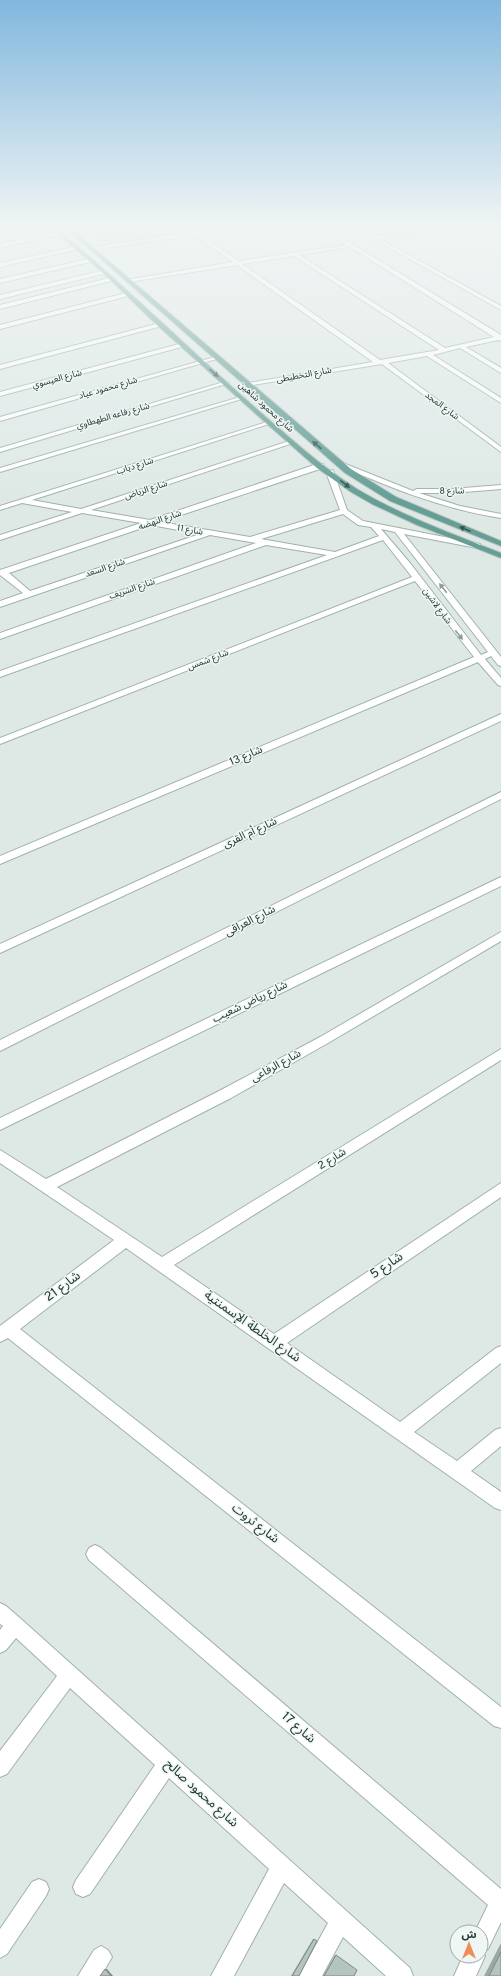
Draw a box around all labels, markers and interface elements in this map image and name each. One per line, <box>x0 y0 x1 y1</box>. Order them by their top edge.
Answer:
street label: شارع التخطيطى <box>275 365 333 386</box>
street label: شارع العيسوي <box>31 367 83 392</box>
one-way arrow <box>209 368 220 377</box>
street label: شارع محمود عياد <box>77 374 139 403</box>
street label: شارع محمود شاهين <box>235 379 296 436</box>
street label: شارع المجد <box>422 390 461 423</box>
street label: شارع رفاعه الطهطاوي <box>75 400 151 433</box>
one-way arrow <box>311 440 322 449</box>
street label: شارع دياب <box>115 455 155 478</box>
street label: شارع الرياض <box>123 478 169 503</box>
one-way arrow <box>340 480 351 488</box>
street label: شارع 8 <box>439 485 465 498</box>
street label: شارع النهضه <box>137 508 183 533</box>
street label: شارع 11 <box>176 522 204 539</box>
one-way arrow <box>458 526 470 532</box>
street label: شارع السعد <box>84 556 127 581</box>
street label: شارع الشريف <box>108 576 157 603</box>
one-way arrow <box>438 583 447 594</box>
street label: شارع لاشين <box>419 586 454 627</box>
one-way arrow <box>455 630 463 641</box>
street label: شارع شمس <box>186 647 231 674</box>
street label: شارع 13 <box>227 743 265 769</box>
street label: شارع أم القرى <box>221 814 280 852</box>
street label: شارع العراقى <box>222 902 278 940</box>
street label: شارع رياض شعيب <box>210 978 290 1026</box>
street label: شارع الرفاعى <box>248 1046 304 1086</box>
street label: شارع 2 <box>315 1145 349 1173</box>
street label: شارع 5 <box>367 1249 407 1284</box>
street label: شارع 21 <box>42 1268 85 1307</box>
street label: شارع الخلطة الإسمنتية <box>200 1288 303 1367</box>
street label: شارع ثروت <box>227 1500 282 1548</box>
street label: شارع 17 <box>277 1709 318 1748</box>
street label: شارع محمود صالح <box>160 1757 241 1832</box>
north arrow <box>449 1924 489 1964</box>
text: ش <box>461 1928 477 1942</box>

